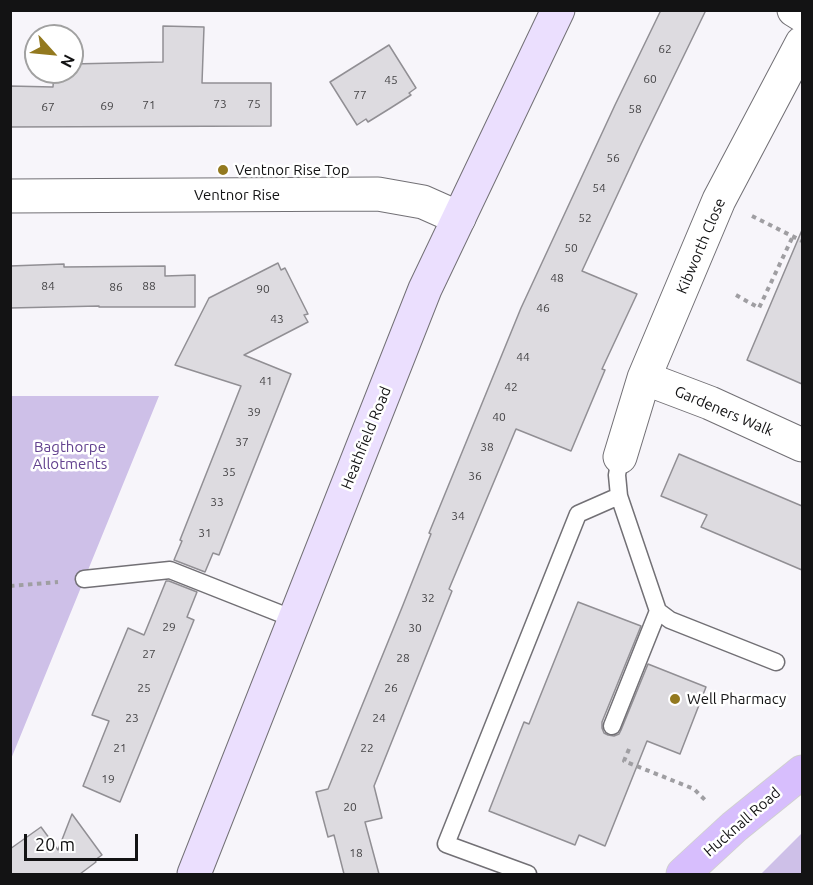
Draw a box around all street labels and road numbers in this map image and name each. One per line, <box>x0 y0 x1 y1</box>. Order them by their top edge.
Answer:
street label: Ventnor Rise <box>194 186 280 204</box>
street label: Kibworth Close <box>673 195 729 297</box>
street label: Gardeners Walk <box>672 382 776 440</box>
street label: Heathfield Road <box>337 384 395 492</box>
street label: Hucknall Road <box>700 784 784 860</box>

